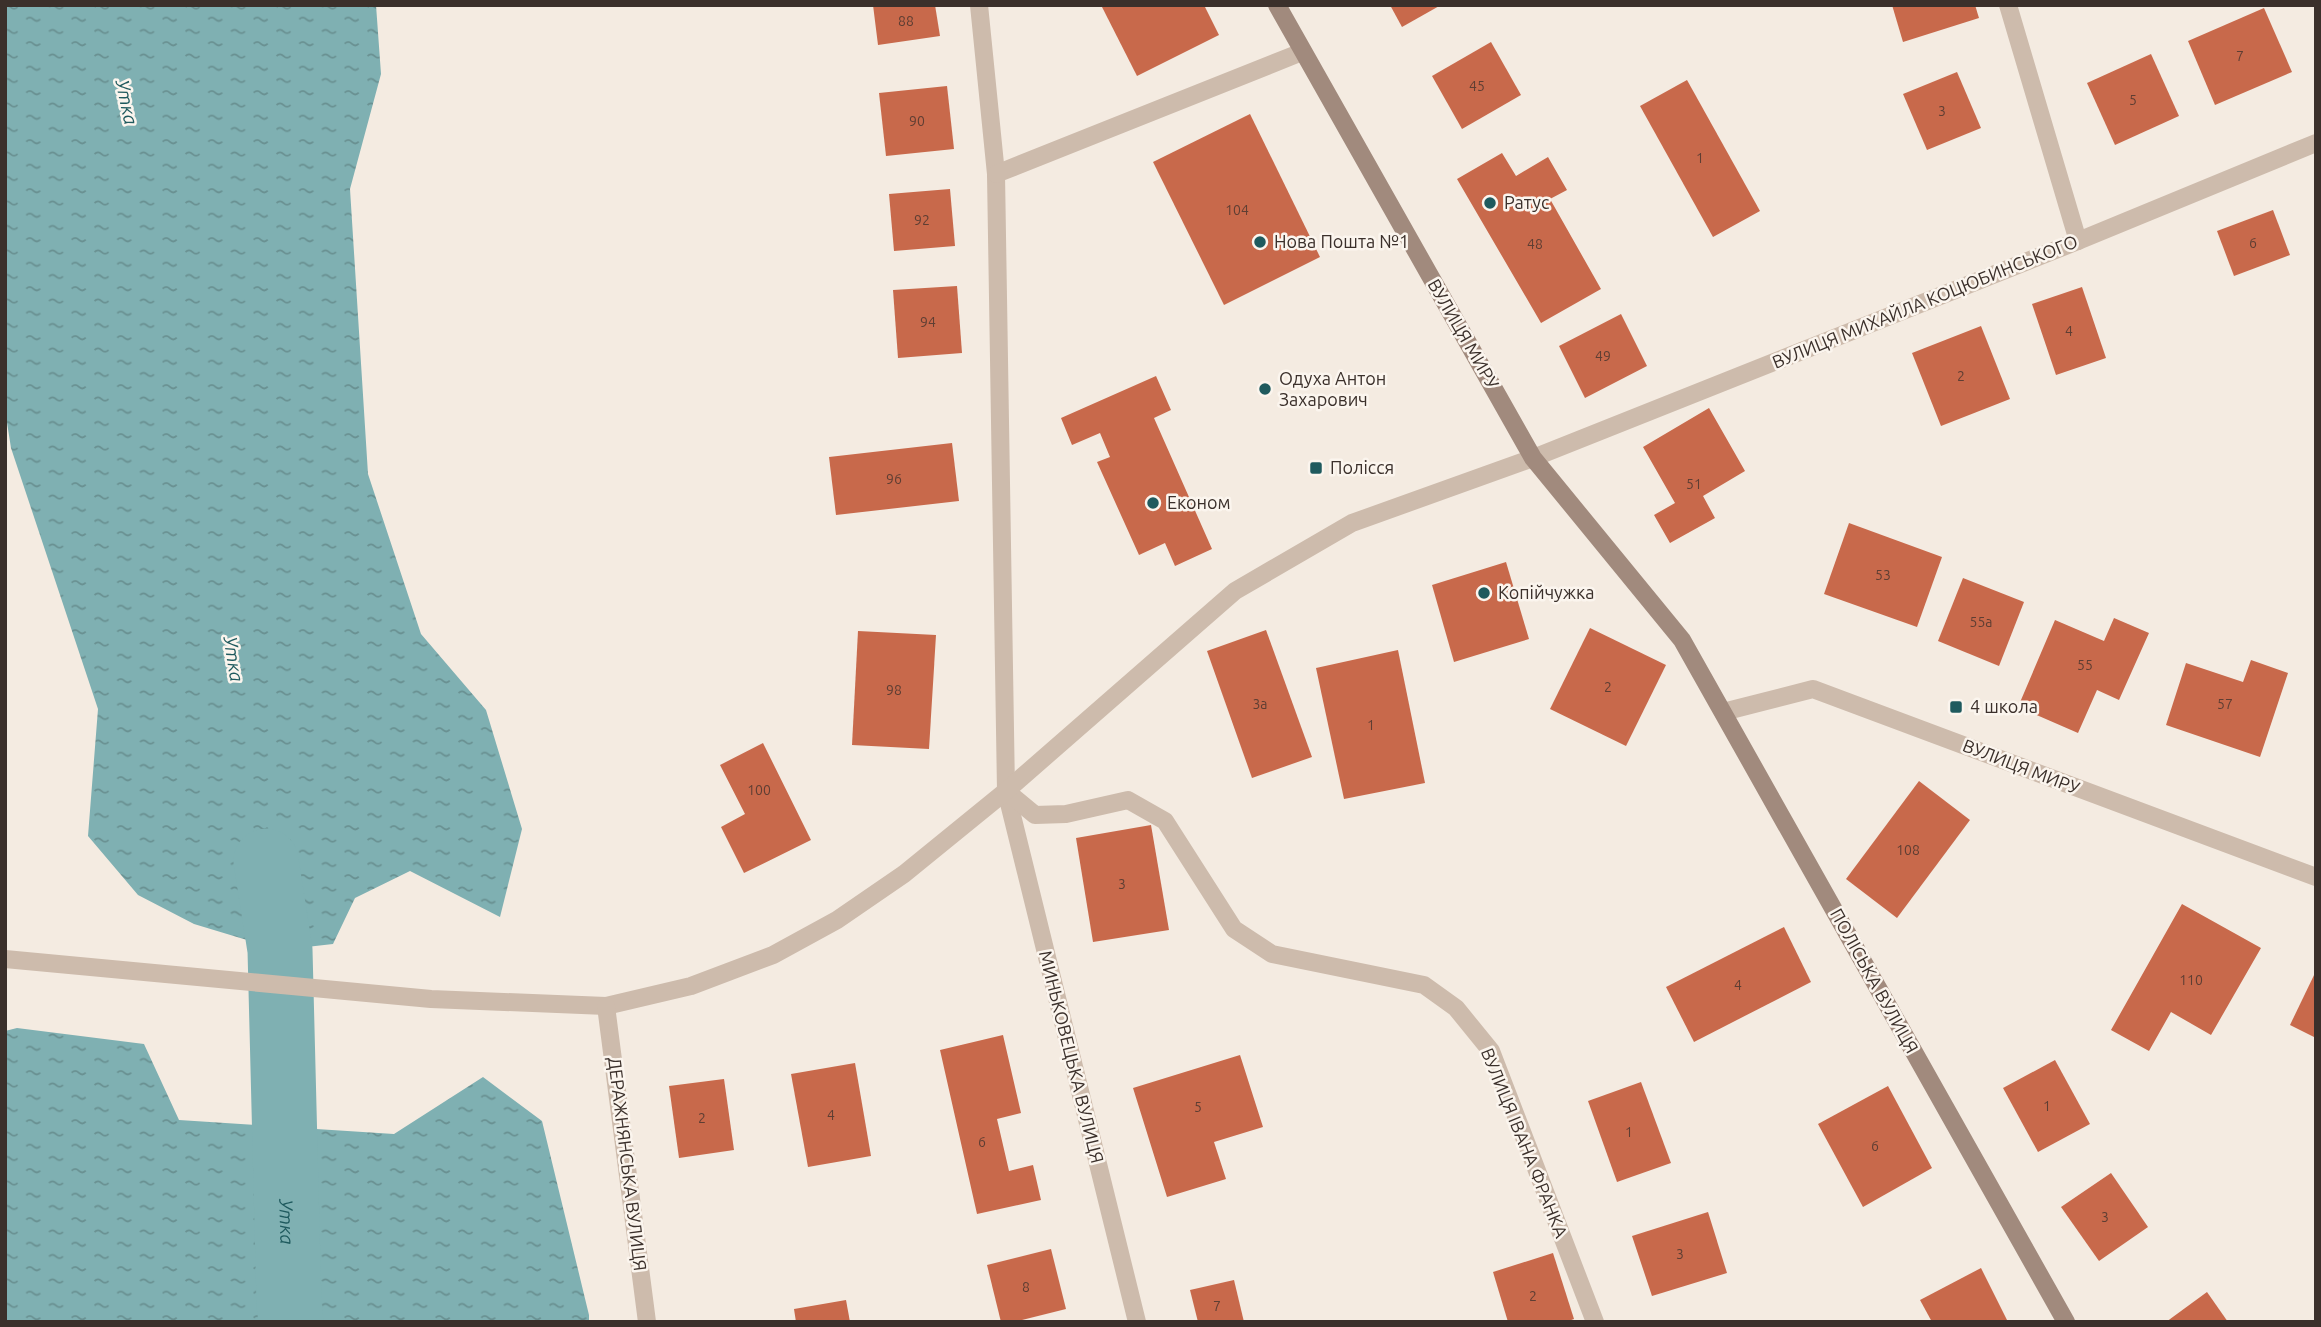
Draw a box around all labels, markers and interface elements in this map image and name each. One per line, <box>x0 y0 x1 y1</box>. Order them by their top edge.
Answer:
house number: 88 <box>898 13 914 29</box>
house number: 7 <box>2236 48 2244 64</box>
water label: Утка <box>111 76 142 127</box>
house number: 45 <box>1469 78 1485 94</box>
house number: 5 <box>2129 92 2137 108</box>
house number: 3 <box>1938 103 1946 119</box>
house number: 90 <box>909 113 925 129</box>
house number: 1 <box>1696 150 1704 166</box>
place label: Ратус <box>1504 192 1549 212</box>
marker: Ратус <box>1482 195 1498 211</box>
house number: 104 <box>1225 202 1249 218</box>
house number: 92 <box>914 212 930 228</box>
street label: ВУЛИЦЯ МИХАЙЛА КОЦЮБИНСЬКОГО <box>1769 230 2080 372</box>
place label: Нова Пошта №1 <box>1274 231 1409 251</box>
marker: Нова Пошта №1 <box>1252 234 1268 250</box>
house number: 6 <box>2249 235 2257 251</box>
house number: 48 <box>1527 236 1543 252</box>
street label: ВУЛИЦЯ МИРУ <box>1424 275 1503 392</box>
house number: 94 <box>920 314 936 330</box>
house number: 4 <box>2065 323 2073 339</box>
house number: 49 <box>1595 348 1611 364</box>
place label: Одуха Антон Захарович <box>1279 368 1386 409</box>
house number: 2 <box>1957 368 1965 384</box>
marker: Одуха Антон Захарович <box>1257 381 1273 397</box>
place label: Полісся <box>1330 457 1394 477</box>
marker: Полісся <box>1308 460 1324 476</box>
house number: 96 <box>886 471 902 487</box>
house number: 51 <box>1686 476 1702 492</box>
place label: Економ <box>1167 492 1231 512</box>
marker: Економ <box>1145 495 1161 511</box>
house number: 53 <box>1875 567 1891 583</box>
place label: Копійчужка <box>1498 582 1595 602</box>
marker: Копійчужка <box>1476 585 1492 601</box>
house number: 55а <box>1970 614 1993 630</box>
water label: Утка <box>219 634 248 683</box>
house number: 55 <box>2077 657 2093 673</box>
house number: 2 <box>1604 679 1612 695</box>
house number: 98 <box>886 682 902 698</box>
house number: 3а <box>1252 696 1268 712</box>
place label: 4 школа <box>1970 696 2038 716</box>
house number: 57 <box>2217 696 2233 712</box>
marker: 4 школа <box>1948 699 1964 715</box>
house number: 1 <box>1367 717 1375 733</box>
street label: ВУЛИЦЯ МИРУ <box>1960 735 2082 797</box>
house number: 100 <box>747 782 771 798</box>
house number: 108 <box>1896 842 1920 858</box>
house number: 3 <box>1118 876 1126 892</box>
street label: ПОЛІСЬКА ВУЛИЦЯ <box>1827 905 1923 1056</box>
street label: МИНЬКОВЕЦЬКА ВУЛИЦЯ <box>1036 948 1108 1165</box>
house number: 110 <box>2179 972 2203 988</box>
house number: 4 <box>1734 977 1742 993</box>
street label: ВУЛИЦЯ ІВАНА ФРАНКА <box>1478 1045 1572 1241</box>
street label: ДЕРАЖНЯНСЬКА ВУЛИЦЯ <box>605 1056 651 1272</box>
house number: 1 <box>2043 1098 2051 1114</box>
house number: 5 <box>1194 1099 1202 1115</box>
house number: 4 <box>827 1107 835 1123</box>
house number: 2 <box>698 1110 706 1126</box>
house number: 1 <box>1625 1124 1633 1140</box>
house number: 6 <box>978 1134 986 1150</box>
house number: 6 <box>1871 1138 1879 1154</box>
water label: Утка <box>275 1198 298 1245</box>
house number: 3 <box>2101 1209 2109 1225</box>
house number: 3 <box>1676 1246 1684 1262</box>
house number: 8 <box>1022 1279 1030 1295</box>
house number: 2 <box>1529 1288 1537 1304</box>
house number: 7 <box>1213 1298 1221 1314</box>

